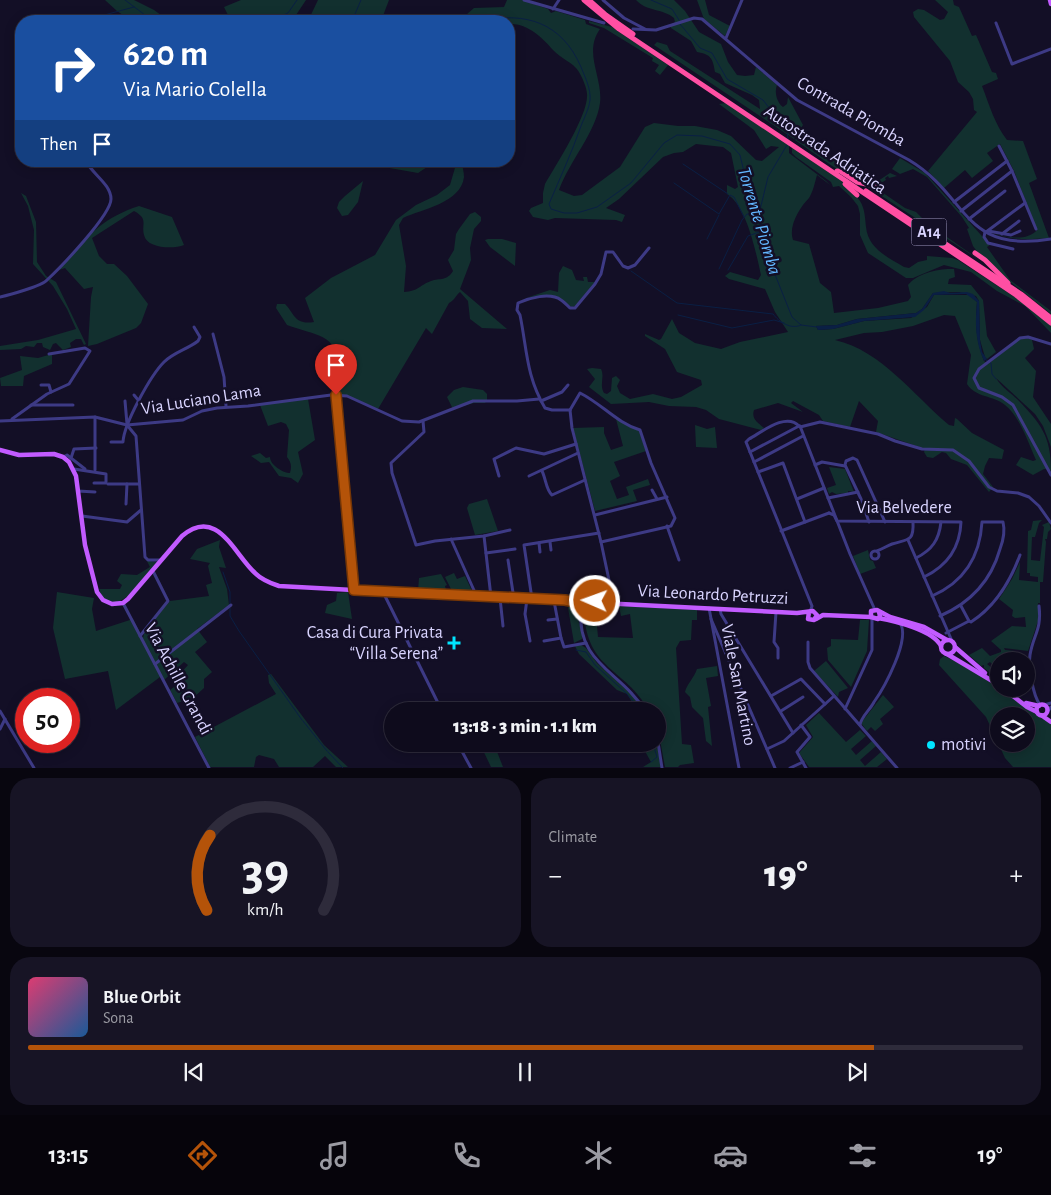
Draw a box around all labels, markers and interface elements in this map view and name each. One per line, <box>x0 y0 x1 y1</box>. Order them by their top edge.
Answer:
icon: right <box>40 35 105 100</box>
text: 620 m <box>123 37 208 72</box>
street label: Contrada Piomba <box>794 74 908 150</box>
text: Via Mario Colella <box>123 78 267 100</box>
street label: Autostrada Adriatica <box>760 102 890 198</box>
icon: arrive <box>88 130 116 158</box>
text: Then <box>40 135 78 154</box>
water label: Torrente Piomba <box>734 165 784 277</box>
road number: A14 <box>912 218 946 246</box>
pin <box>315 344 357 395</box>
icon: arrive <box>322 351 350 379</box>
street label: Via Luciano Lama <box>140 382 262 418</box>
street label: Via Belvedere <box>856 499 952 517</box>
position arrow <box>568 574 620 626</box>
street label: Via Leonardo Petruzzi <box>637 582 789 608</box>
street label: Via Achille Grandi <box>141 620 215 738</box>
street label: Viale San Martino <box>717 623 759 747</box>
place label: Casa di Cura Privata “Villa Serena” <box>307 624 443 663</box>
marker: Casa di Cura Privata “Villa Serena” <box>447 636 461 650</box>
map controls <box>990 652 1035 752</box>
button: sound <box>990 652 1035 697</box>
speed limit sign: 50 <box>15 688 80 753</box>
button: layers <box>990 707 1035 752</box>
text: 13:18 · 3 min · 1.1 km <box>453 717 597 736</box>
place label: motivi <box>941 736 986 754</box>
marker: motivi <box>925 739 937 751</box>
text: Climate <box>549 829 597 845</box>
text: 39 <box>241 847 289 899</box>
text: 19° <box>764 856 808 894</box>
text: − <box>549 862 562 890</box>
text: + <box>1010 862 1023 890</box>
text: km/h <box>247 901 284 919</box>
text: Blue Orbit <box>103 988 181 1007</box>
text: Sona <box>103 1010 134 1026</box>
icon: previous <box>180 1058 208 1086</box>
icon: pause <box>511 1058 539 1086</box>
icon: next <box>843 1058 871 1086</box>
icon: directions <box>185 1138 220 1173</box>
icon: music <box>317 1138 352 1173</box>
icon: phone <box>449 1138 484 1173</box>
icon: climate <box>581 1138 616 1173</box>
icon: car <box>713 1138 748 1173</box>
icon: filters <box>845 1138 880 1173</box>
text: 13:15 <box>49 1144 88 1166</box>
text: 19° <box>977 1144 1002 1166</box>

